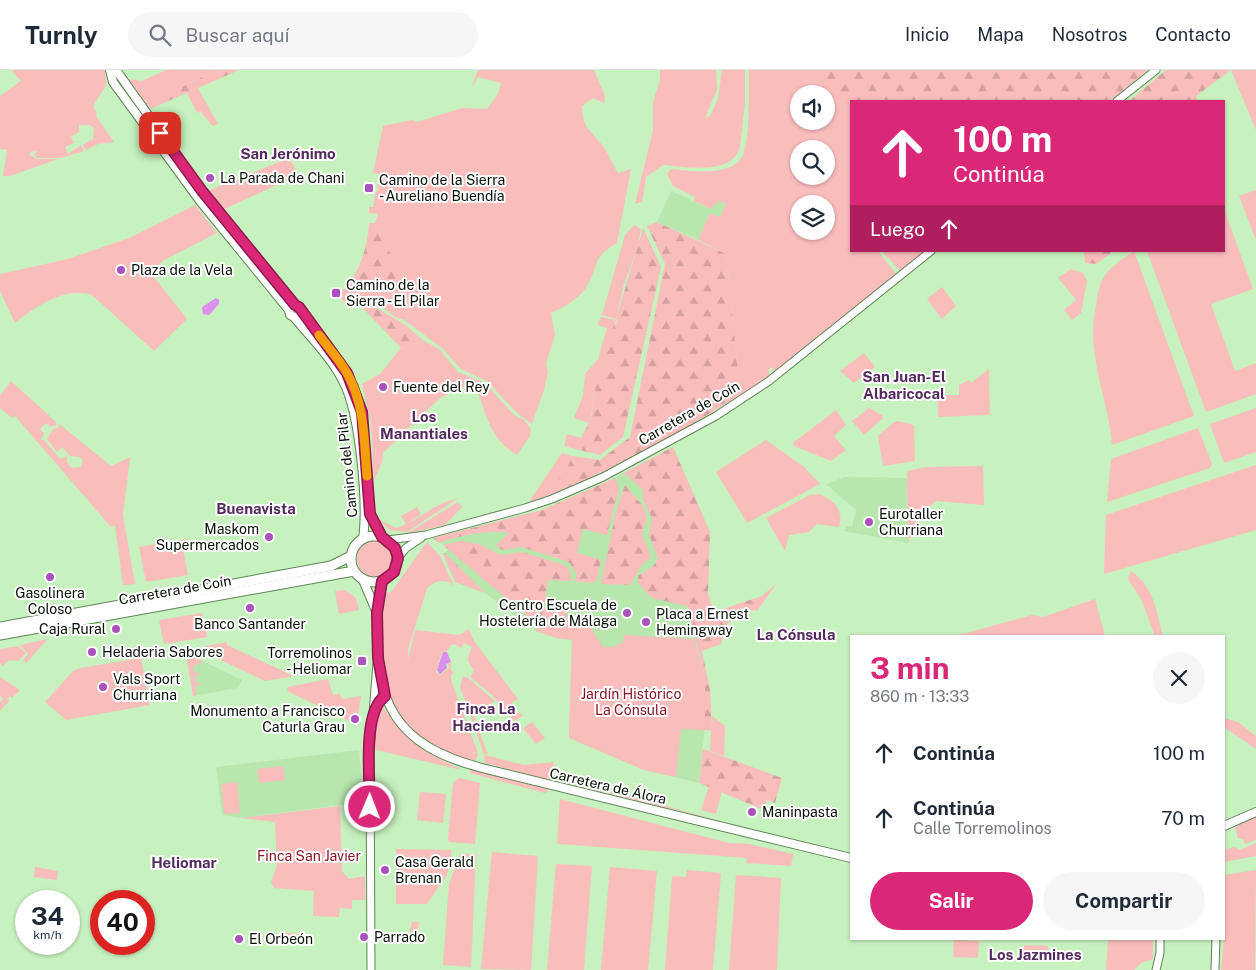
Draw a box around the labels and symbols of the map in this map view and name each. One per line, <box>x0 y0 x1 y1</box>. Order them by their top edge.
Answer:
pin <box>139 112 181 154</box>
district label: San Jerónimo <box>240 145 336 162</box>
place label: La Parada de Chani <box>220 170 344 186</box>
marker: La Parada de Chani <box>204 172 216 184</box>
place label: Camino de la Sierra - Aureliano Buendía <box>379 172 505 204</box>
marker: Camino de la Sierra - Aureliano Buendía <box>363 182 375 194</box>
place label: Plaza de la Vela <box>131 262 233 278</box>
marker: Plaza de la Vela <box>115 264 127 276</box>
place label: Camino de la Sierra - El Pilar <box>346 277 439 309</box>
marker: Camino de la Sierra - El Pilar <box>330 287 342 299</box>
district label: San Juan-El Albaricocal <box>862 368 946 402</box>
street label: Carretera de Coín <box>636 378 742 448</box>
place label: Fuente del Rey <box>393 379 490 395</box>
marker: Fuente del Rey <box>377 381 389 393</box>
district label: Los Manantiales <box>380 408 468 442</box>
street label: Camino del Pilar <box>334 412 360 518</box>
district label: Buenavista <box>216 500 296 517</box>
place label: Eurotaller Churriana <box>879 506 943 538</box>
marker: Eurotaller Churriana <box>863 516 875 528</box>
place label: Maskom Supermercados <box>156 521 259 553</box>
marker: Maskom Supermercados <box>263 531 275 543</box>
marker: Gasolinera Coloso <box>44 571 56 583</box>
street label: Carretera de Coín <box>118 572 232 608</box>
place label: Gasolinera Coloso <box>15 585 85 617</box>
place label: Centro Escuela de Hostelería de Málaga <box>479 597 617 629</box>
marker: Banco Santander <box>244 602 256 614</box>
place label: Placa a Ernest Hemingway <box>656 606 749 638</box>
marker: Centro Escuela de Hostelería de Málaga <box>621 607 633 619</box>
place label: Banco Santander <box>194 616 306 632</box>
marker: Placa a Ernest Hemingway <box>640 616 652 628</box>
place label: Caja Rural <box>39 621 106 637</box>
marker: Caja Rural <box>110 623 122 635</box>
district label: La Cónsula <box>757 626 835 643</box>
place label: Heladeria Sabores <box>102 644 223 660</box>
place label: Torremolinos - Heliomar <box>267 645 352 677</box>
marker: Heladeria Sabores <box>86 646 98 658</box>
marker: Torremolinos - Heliomar <box>356 655 368 667</box>
place label: Vals Sport Churriana <box>113 671 180 703</box>
marker: Vals Sport Churriana <box>97 681 109 693</box>
park label: Jardín Histórico La Cónsula <box>581 686 681 718</box>
district label: Finca La Hacienda <box>452 700 520 734</box>
place label: Monumento a Francisco Caturla Grau <box>190 703 345 735</box>
marker: Monumento a Francisco Caturla Grau <box>349 713 361 725</box>
street label: Carretera de Álora <box>548 764 668 807</box>
position arrow <box>343 780 395 832</box>
place label: Maninpasta <box>762 804 838 820</box>
marker: Maninpasta <box>746 806 758 818</box>
park label: Finca San Javier <box>257 848 361 864</box>
district label: Heliomar <box>151 854 217 871</box>
place label: Casa Gerald Brenan <box>395 854 474 886</box>
marker: Casa Gerald Brenan <box>379 864 391 876</box>
speed limit sign: 40 <box>90 890 155 955</box>
place label: Parrado <box>374 929 425 945</box>
place label: El Orbeón <box>249 931 313 947</box>
marker: Parrado <box>358 931 370 943</box>
marker: El Orbeón <box>233 933 245 945</box>
district label: Los Jazmines <box>988 946 1082 963</box>

